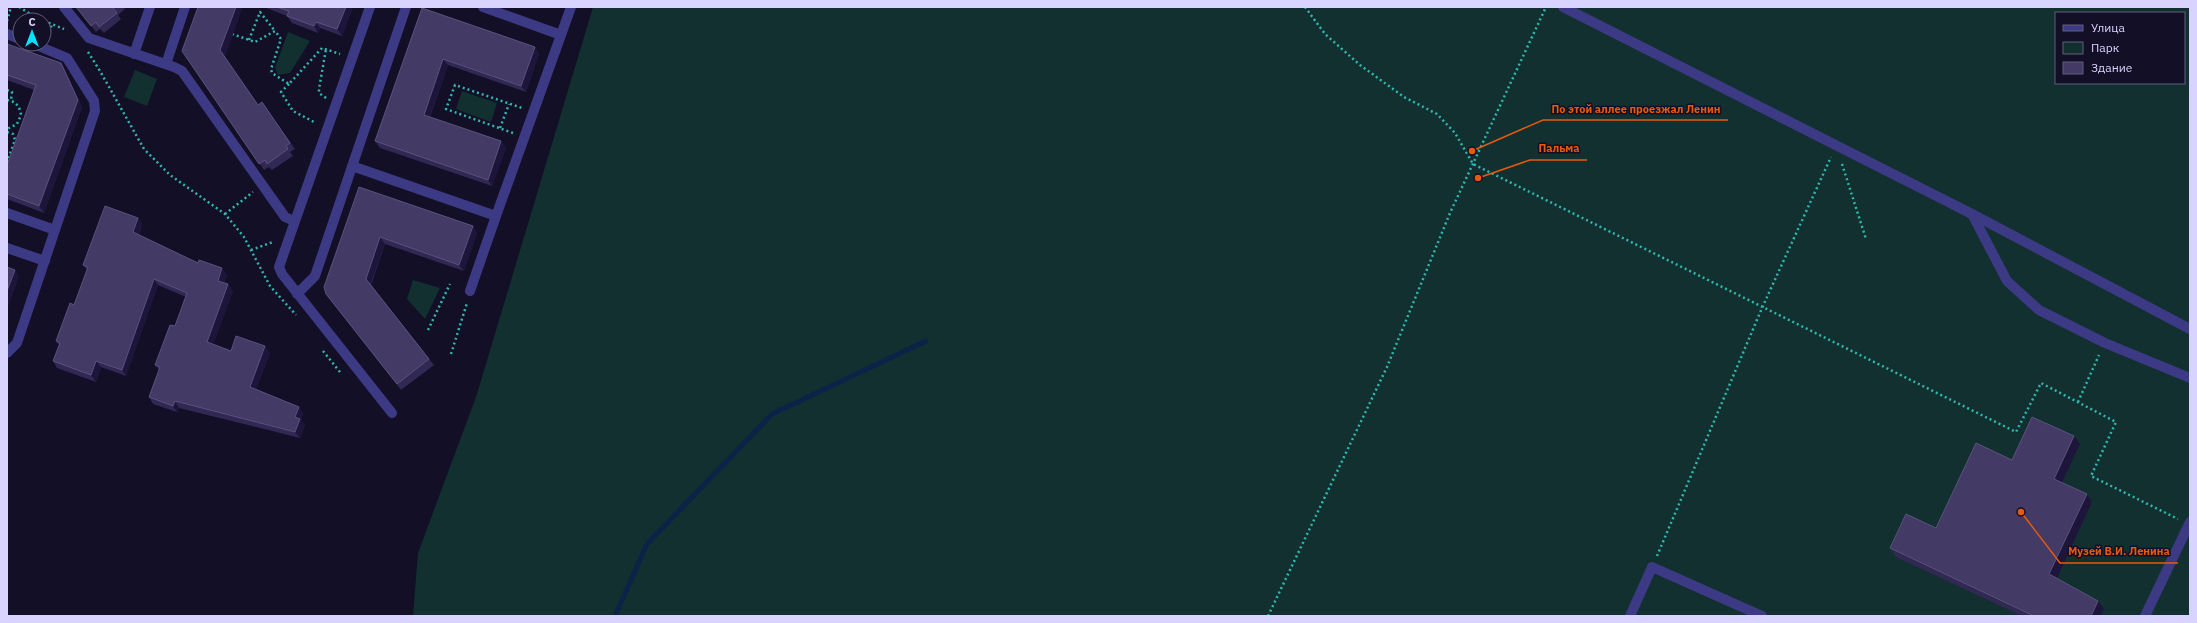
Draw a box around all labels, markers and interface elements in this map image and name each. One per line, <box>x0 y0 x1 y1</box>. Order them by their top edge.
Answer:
north arrow <box>12 12 52 52</box>
legend <box>2055 12 2185 84</box>
text: С <box>28 15 36 29</box>
text: Улица <box>2091 20 2125 35</box>
text: Парк <box>2091 40 2120 55</box>
text: Здание <box>2091 60 2133 75</box>
callout: По этой аллее проезжал Ленин <box>1543 97 1728 120</box>
text: По этой аллее проезжал Ленин <box>1552 102 1720 116</box>
callout: Пальма <box>1530 137 1587 160</box>
text: Пальма <box>1538 141 1580 155</box>
callout: Музей В.И. Ленина <box>2060 540 2178 563</box>
text: Музей В.И. Ленина <box>2068 544 2170 558</box>

